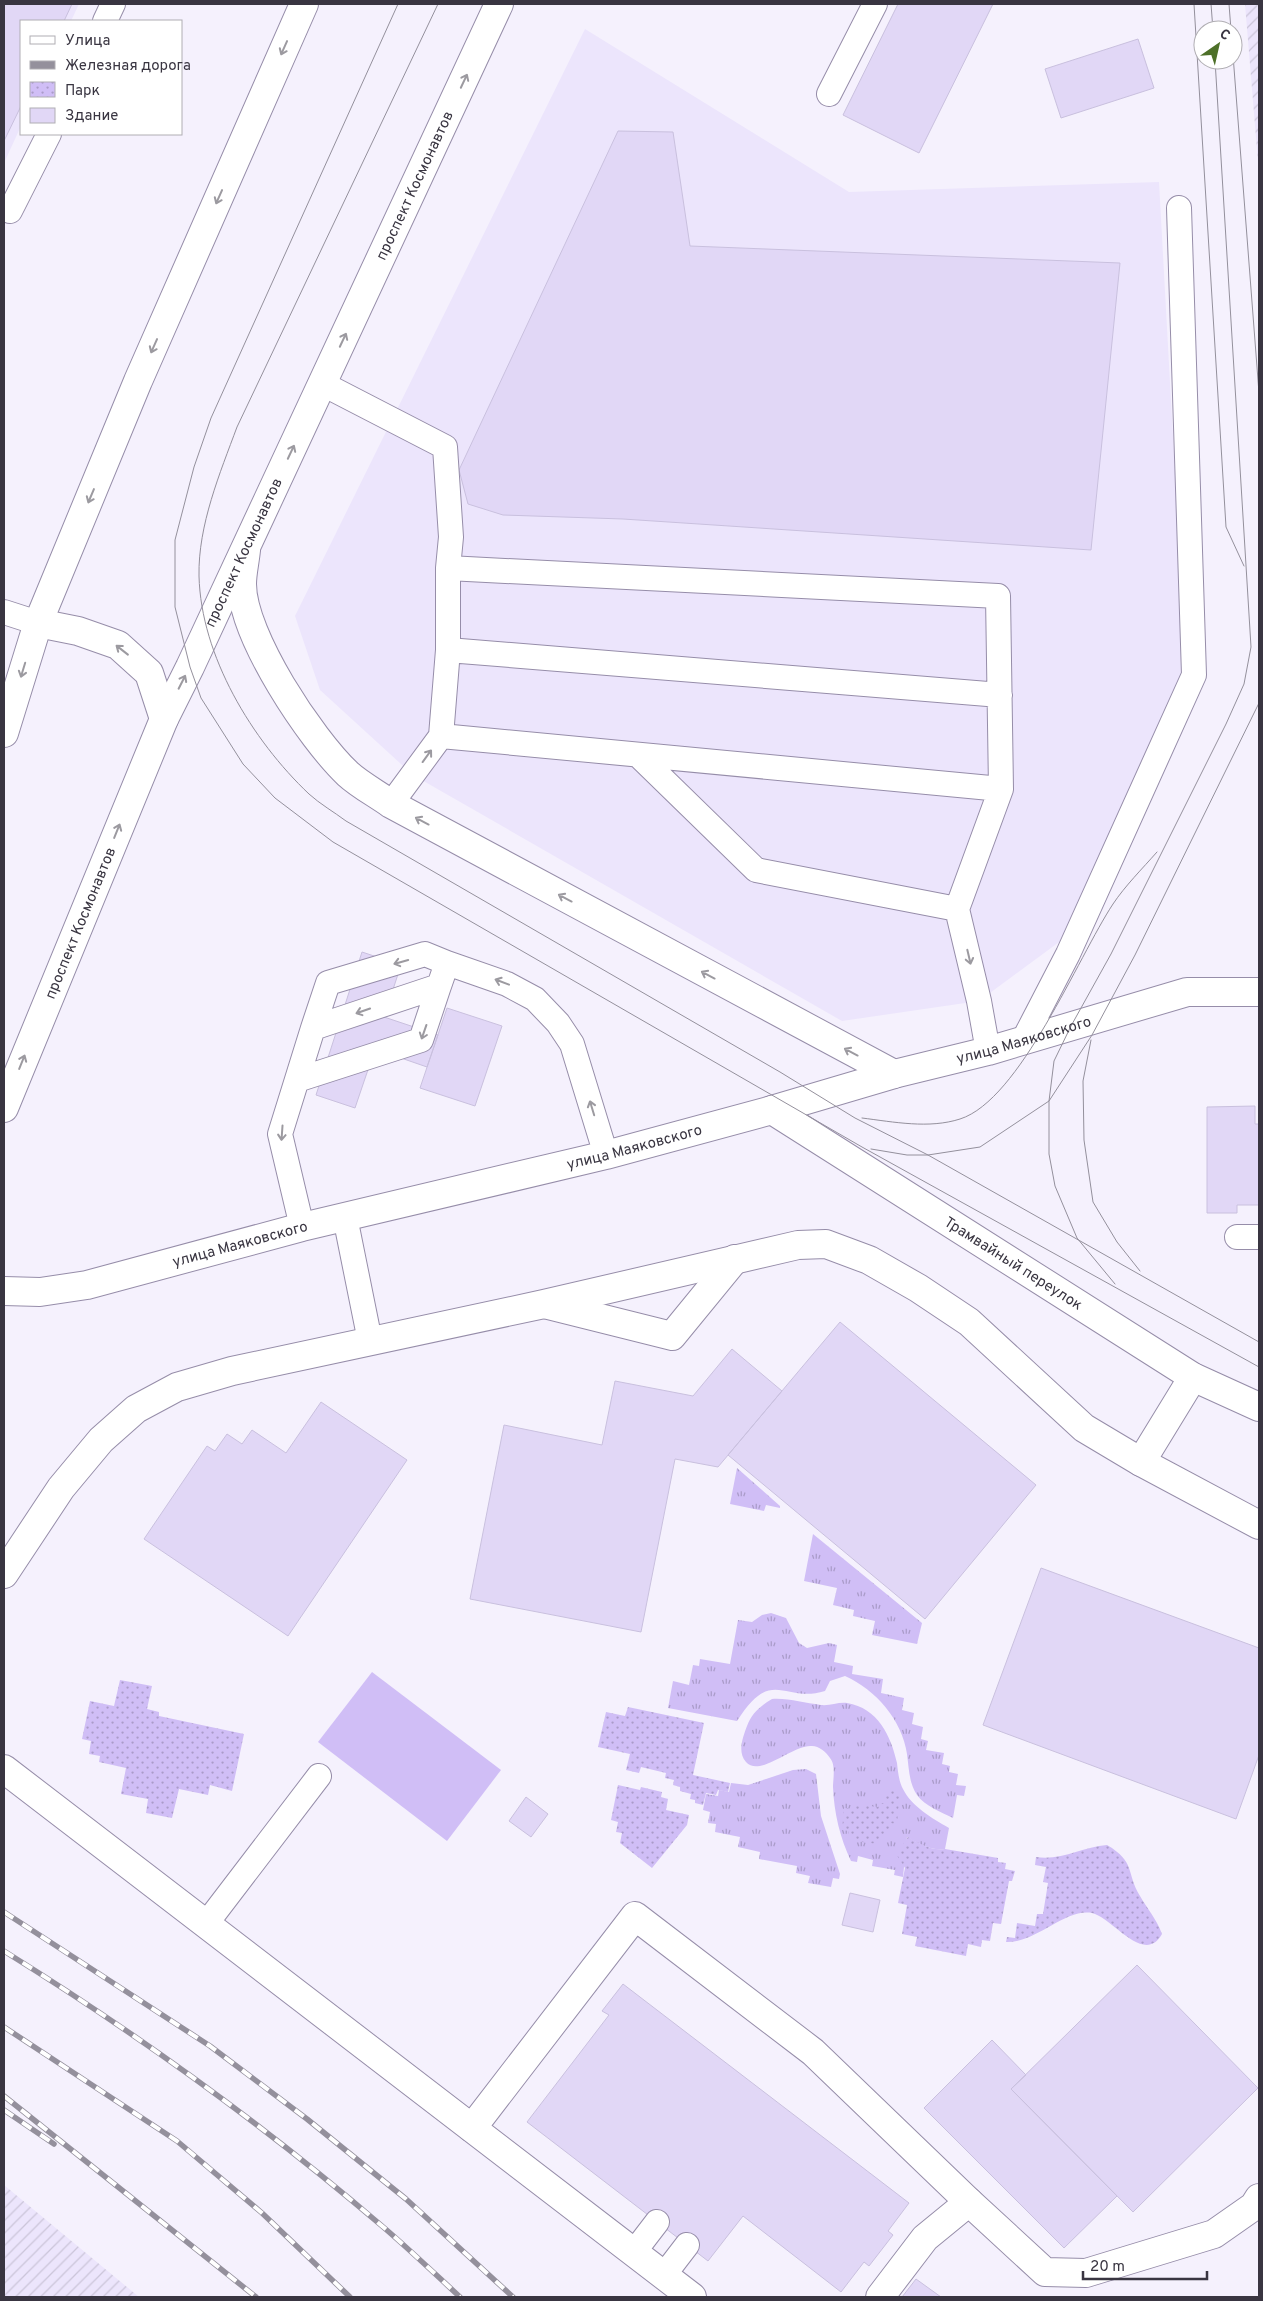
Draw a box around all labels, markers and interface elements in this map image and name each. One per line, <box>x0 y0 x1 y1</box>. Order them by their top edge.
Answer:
legend <box>20 20 182 135</box>
north arrow <box>1193 20 1243 70</box>
text: С <box>1216 26 1233 45</box>
text: Улица <box>65 32 110 51</box>
one-way arrow <box>279 40 289 55</box>
text: Железная дорога <box>65 57 191 76</box>
one-way arrow <box>459 74 469 89</box>
text: Парк <box>65 82 100 101</box>
text: Здание <box>65 107 118 126</box>
street label: проспект Космонавтов <box>373 108 459 264</box>
one-way arrow <box>214 189 224 204</box>
one-way arrow <box>339 332 349 347</box>
one-way arrow <box>148 338 158 353</box>
one-way arrow <box>286 445 296 460</box>
street label: проспект Космонавтов <box>202 476 288 631</box>
one-way arrow <box>85 488 95 503</box>
one-way arrow <box>116 645 129 656</box>
one-way arrow <box>18 661 28 677</box>
one-way arrow <box>177 675 187 690</box>
one-way arrow <box>422 749 432 763</box>
one-way arrow <box>415 816 430 825</box>
one-way arrow <box>113 824 123 839</box>
street label: проспект Космонавтов <box>42 845 121 1002</box>
one-way arrow <box>558 893 573 902</box>
one-way arrow <box>965 948 974 964</box>
one-way arrow <box>393 957 409 967</box>
one-way arrow <box>701 970 716 979</box>
one-way arrow <box>495 977 510 986</box>
one-way arrow <box>355 1007 371 1017</box>
street label: улица Маяковского <box>955 1013 1094 1069</box>
one-way arrow <box>419 1023 428 1039</box>
one-way arrow <box>844 1047 859 1056</box>
one-way arrow <box>19 1055 28 1070</box>
one-way arrow <box>586 1100 596 1116</box>
street label: улица Маяковского <box>565 1121 704 1175</box>
one-way arrow <box>277 1125 286 1141</box>
street label: Трамвайный переулок <box>940 1213 1086 1315</box>
street label: улица Маяковского <box>171 1218 310 1272</box>
scale bar <box>1083 2248 1207 2280</box>
text: 20 m <box>1090 2258 1125 2277</box>

